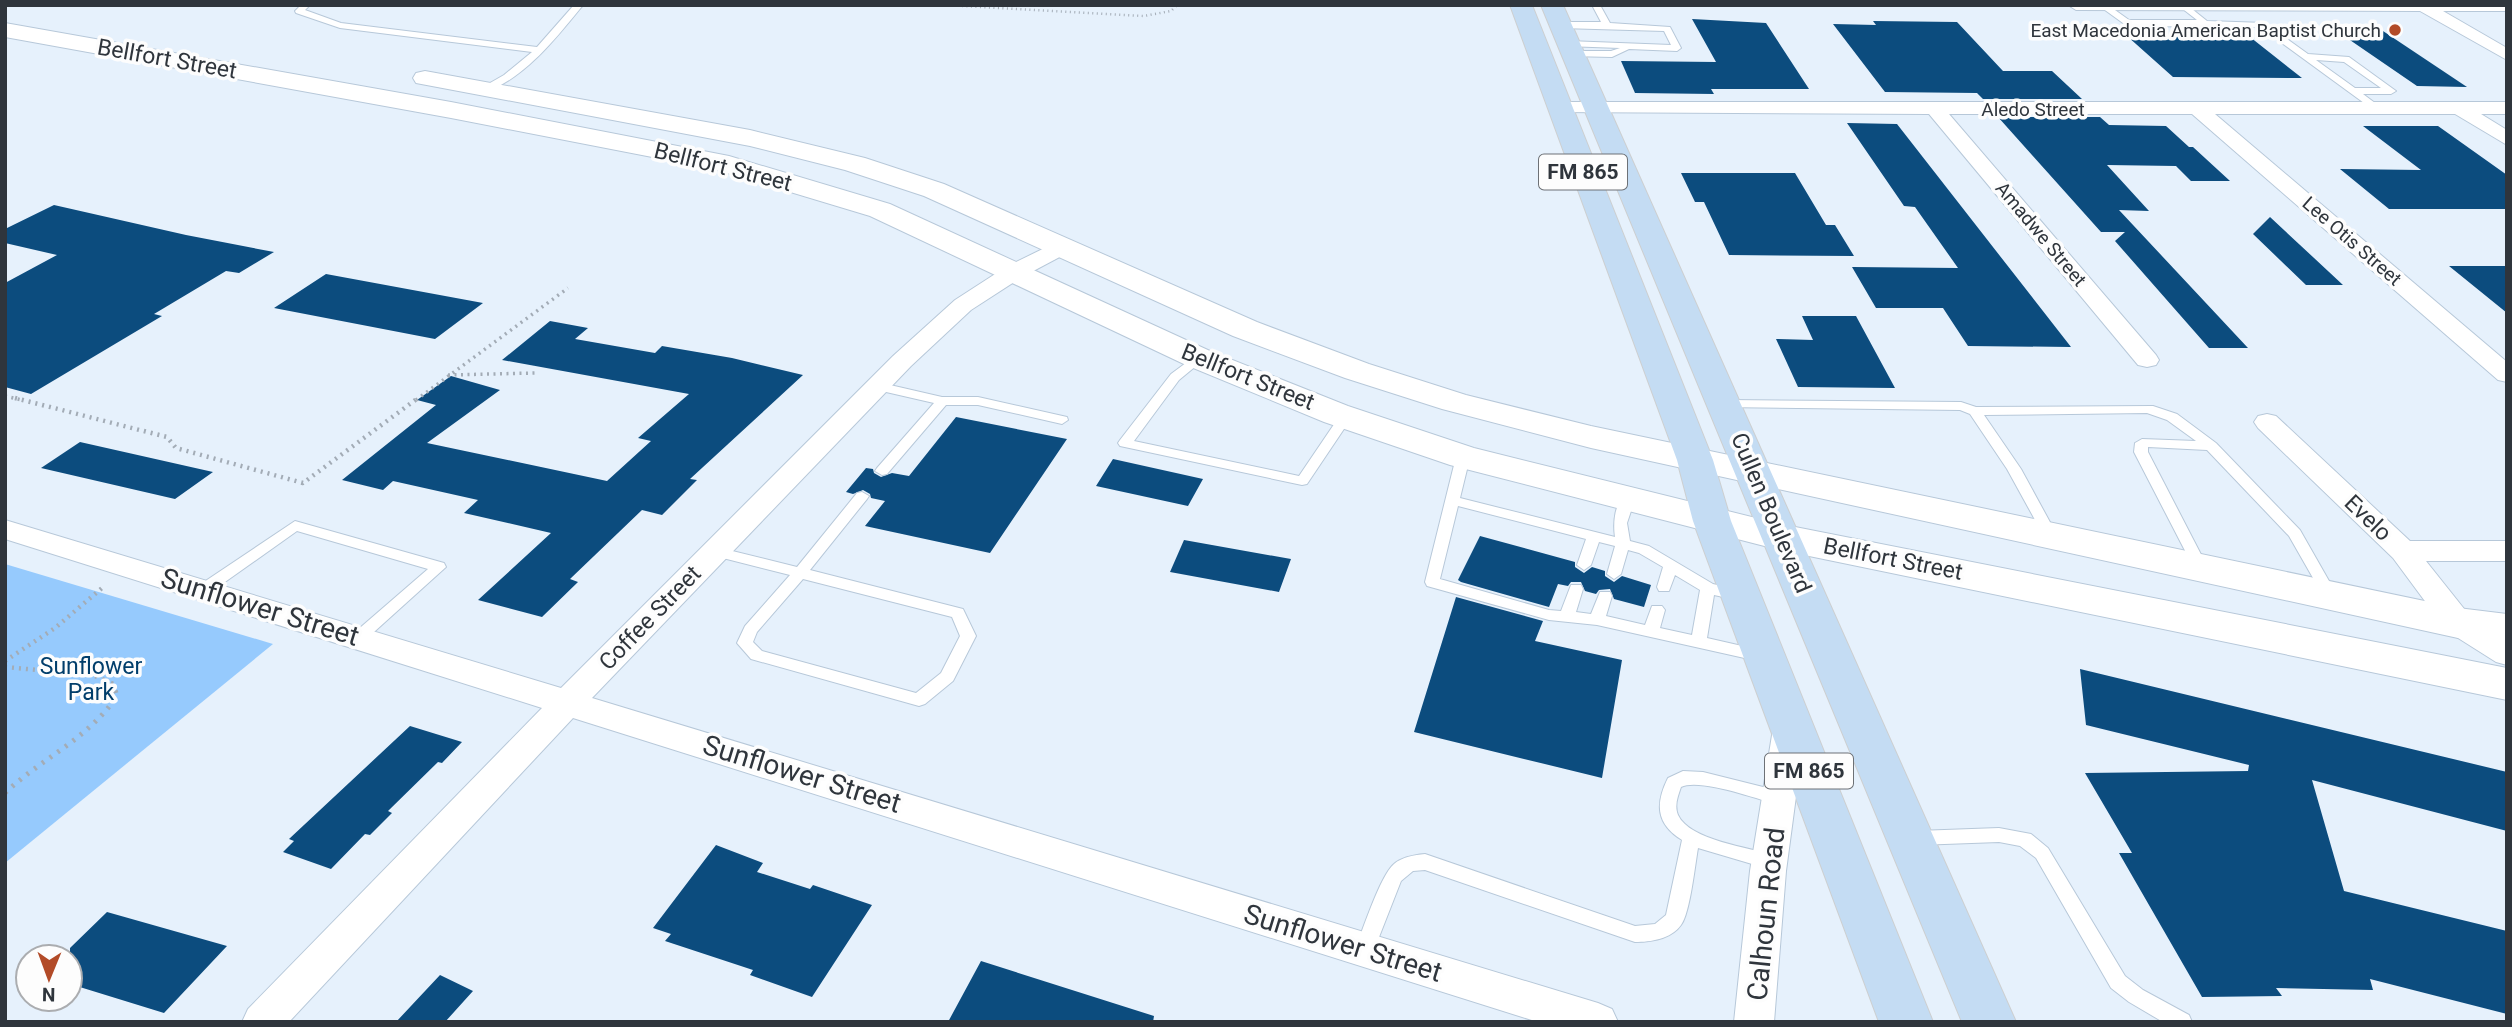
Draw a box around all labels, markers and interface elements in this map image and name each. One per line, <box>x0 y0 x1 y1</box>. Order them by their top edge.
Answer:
place label: East Macedonia American Baptist Church <box>2030 19 2381 42</box>
marker: East Macedonia American Baptist Church <box>2387 22 2403 38</box>
street label: Bellfort Street <box>95 33 239 85</box>
street label: Aledo Street <box>1981 98 2085 121</box>
street label: Bellfort Street <box>651 137 795 197</box>
road number: FM 865 <box>1539 154 1627 190</box>
street label: Amadwe Street <box>1991 177 2091 291</box>
street label: Lee Otis Street <box>2298 192 2406 290</box>
street label: Bellfort Street <box>1178 338 1318 416</box>
street label: Cullen Boulevard <box>1725 429 1817 597</box>
street label: Evelo <box>2339 489 2397 547</box>
street label: Bellfort Street <box>1821 532 1965 586</box>
street label: Coffee Street <box>594 560 706 676</box>
street label: Sunflower Street <box>157 561 363 653</box>
park label: Sunflower Park <box>40 653 142 706</box>
street label: Sunflower Street <box>699 728 905 820</box>
road number: FM 865 <box>1765 754 1853 788</box>
street label: Calhoun Road <box>1741 826 1791 1002</box>
street label: Sunflower Street <box>1240 897 1446 989</box>
north arrow <box>14 943 84 1013</box>
text: N <box>42 983 56 1006</box>

